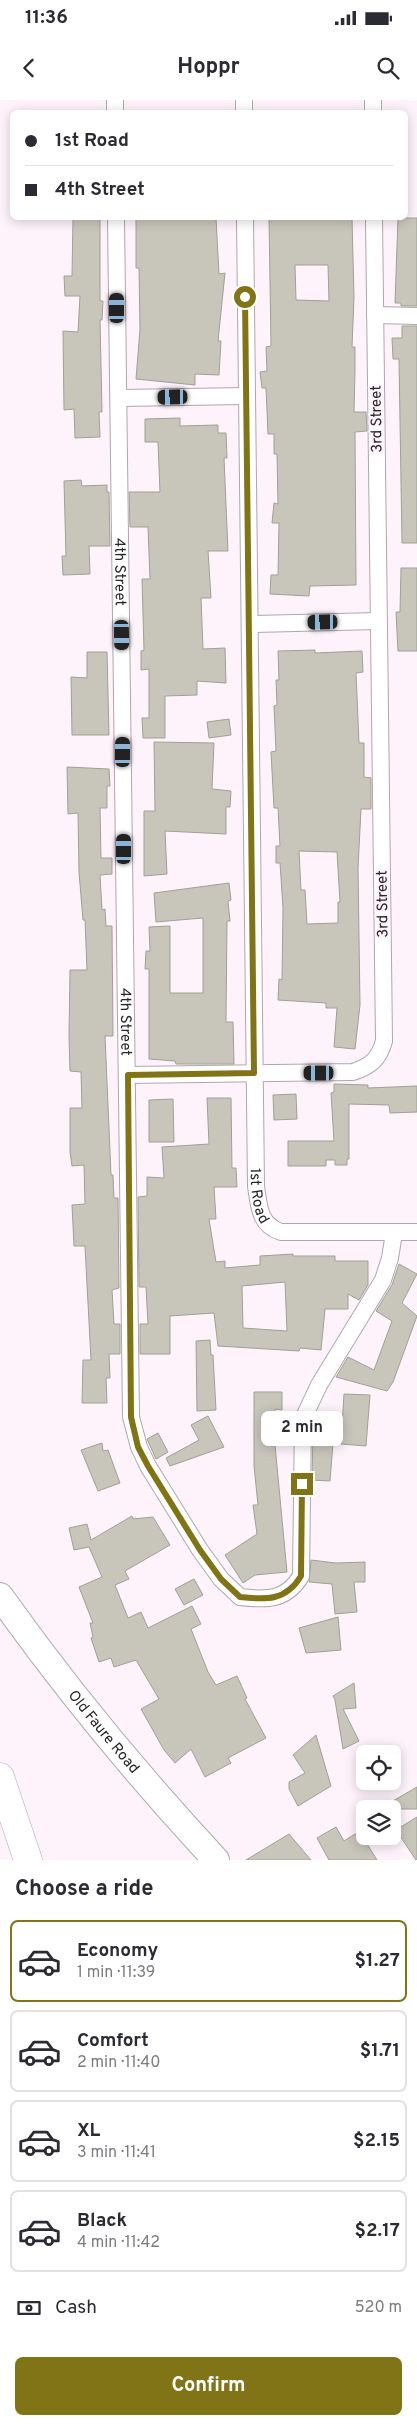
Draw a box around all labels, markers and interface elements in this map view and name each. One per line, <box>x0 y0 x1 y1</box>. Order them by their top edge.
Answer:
text: 11:36 <box>25 6 68 30</box>
icon: back <box>15 54 43 82</box>
text: Hoppr <box>177 54 240 81</box>
icon: search <box>374 54 402 82</box>
text: 1st Road <box>55 129 129 153</box>
text: 4th Street <box>55 178 145 202</box>
route start <box>234 286 256 308</box>
car <box>109 293 124 323</box>
street label: 3rd Street <box>367 385 388 453</box>
car <box>157 389 188 405</box>
street label: 4th Street <box>109 538 129 606</box>
car <box>307 614 338 630</box>
car <box>114 620 129 650</box>
car <box>115 737 130 767</box>
car <box>116 834 131 864</box>
street label: 3rd Street <box>373 870 394 938</box>
street label: 4th Street <box>115 988 134 1056</box>
car <box>304 1066 334 1081</box>
street label: 1st Road <box>245 1168 273 1228</box>
callout: 2 min <box>261 1412 343 1446</box>
text: 2 min <box>281 1418 323 1438</box>
route end <box>291 1473 313 1495</box>
street label: Old Faure Road <box>63 1687 143 1778</box>
map controls <box>356 1745 401 1845</box>
button: locate <box>356 1745 401 1790</box>
button: layers <box>356 1800 401 1845</box>
text: Choose a ride <box>15 1876 153 1903</box>
icon: car <box>17 1939 62 1984</box>
text: Economy <box>77 1939 158 1963</box>
text: $1.27 <box>355 1949 400 1973</box>
text: 1 min · 11:39 <box>77 1963 155 1983</box>
icon: car <box>17 2029 62 2074</box>
text: Comfort <box>77 2029 149 2053</box>
text: $1.71 <box>360 2039 400 2063</box>
text: 2 min · 11:40 <box>77 2053 160 2073</box>
icon: car <box>17 2119 62 2164</box>
text: XL <box>77 2119 100 2143</box>
text: $2.15 <box>353 2129 400 2153</box>
text: 3 min · 11:41 <box>77 2143 156 2163</box>
icon: car <box>17 2209 62 2254</box>
text: Black <box>77 2209 127 2233</box>
text: $2.17 <box>355 2219 400 2243</box>
text: 4 min · 11:42 <box>77 2233 160 2253</box>
icon: cash <box>15 2294 43 2322</box>
text: Cash <box>55 2296 97 2320</box>
text: 520 m <box>355 2298 402 2318</box>
button: Confirm <box>15 2357 402 2415</box>

